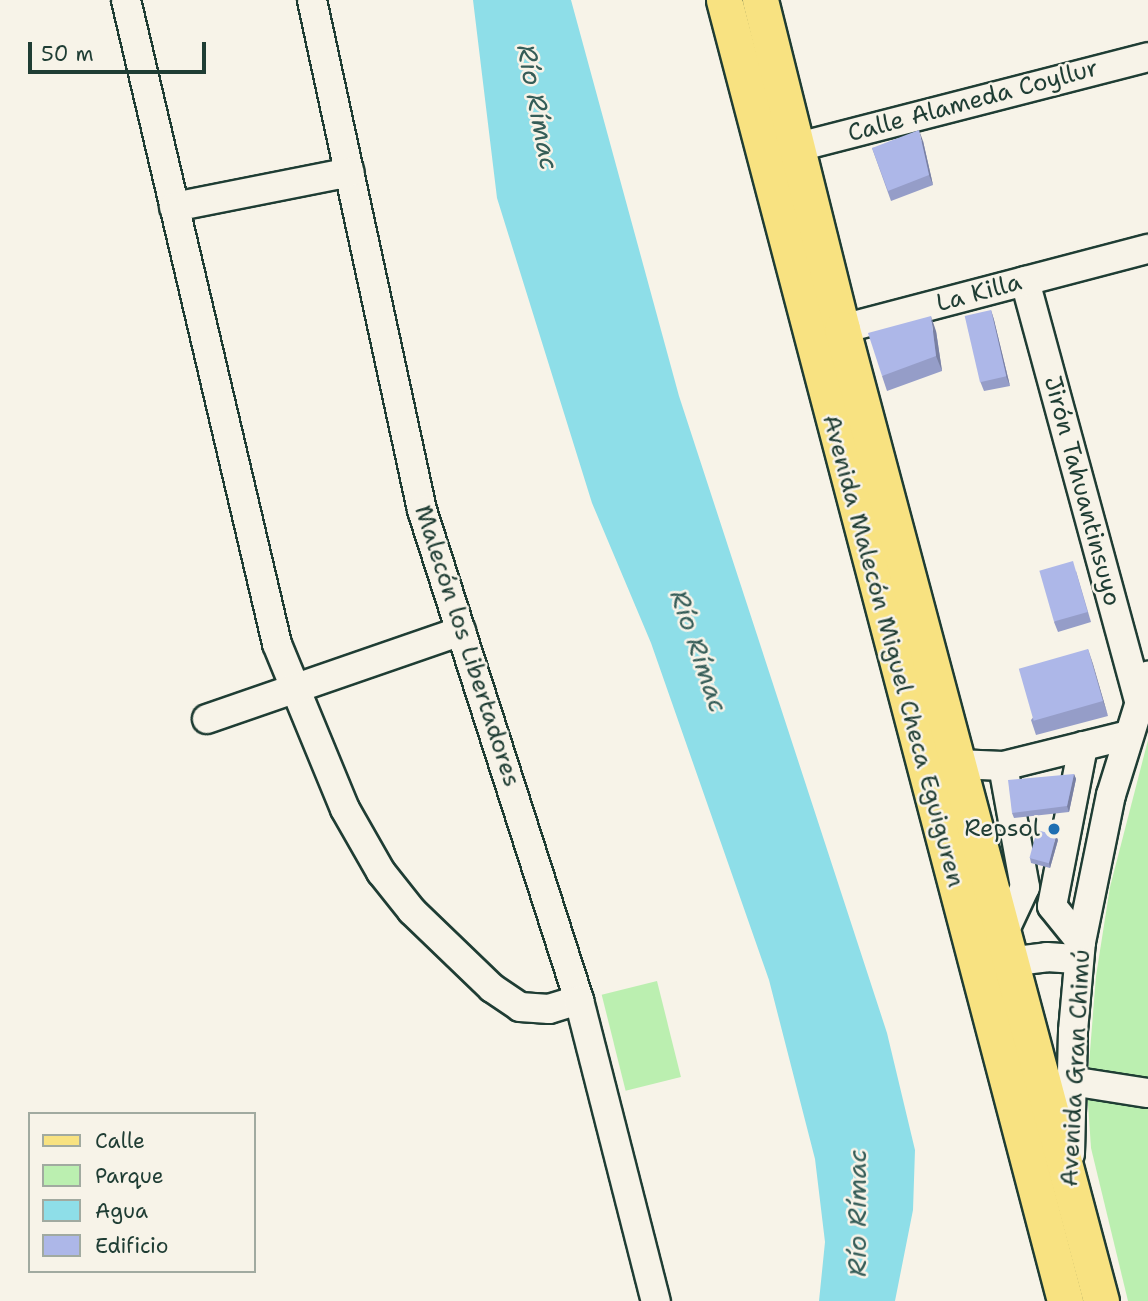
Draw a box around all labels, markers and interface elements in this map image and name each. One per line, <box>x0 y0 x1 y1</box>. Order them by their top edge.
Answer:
scale bar <box>32 28 210 72</box>
text: 50 m <box>41 40 94 68</box>
water label: Río Rímac <box>511 41 565 173</box>
street label: Calle Alameda Coyllur <box>845 54 1101 148</box>
street label: La Killa <box>933 268 1025 318</box>
street label: Jirón Tahuantinsuyo <box>1037 373 1127 609</box>
street label: Avenida Malecón Miguel Checa Eguiguren <box>816 412 970 890</box>
street label: Malecón los Libertadores <box>408 502 526 790</box>
water label: Río Rímac <box>664 586 734 716</box>
place label: Repsol <box>964 815 1040 843</box>
marker: Repsol <box>1046 821 1062 837</box>
street label: Avenida Gran Chimú <box>1055 949 1097 1187</box>
legend <box>28 1112 256 1273</box>
text: Calle <box>95 1127 145 1155</box>
water label: Río Rímac <box>841 1149 873 1277</box>
text: Parque <box>95 1162 164 1190</box>
text: Agua <box>95 1197 148 1225</box>
text: Edificio <box>95 1232 168 1260</box>

